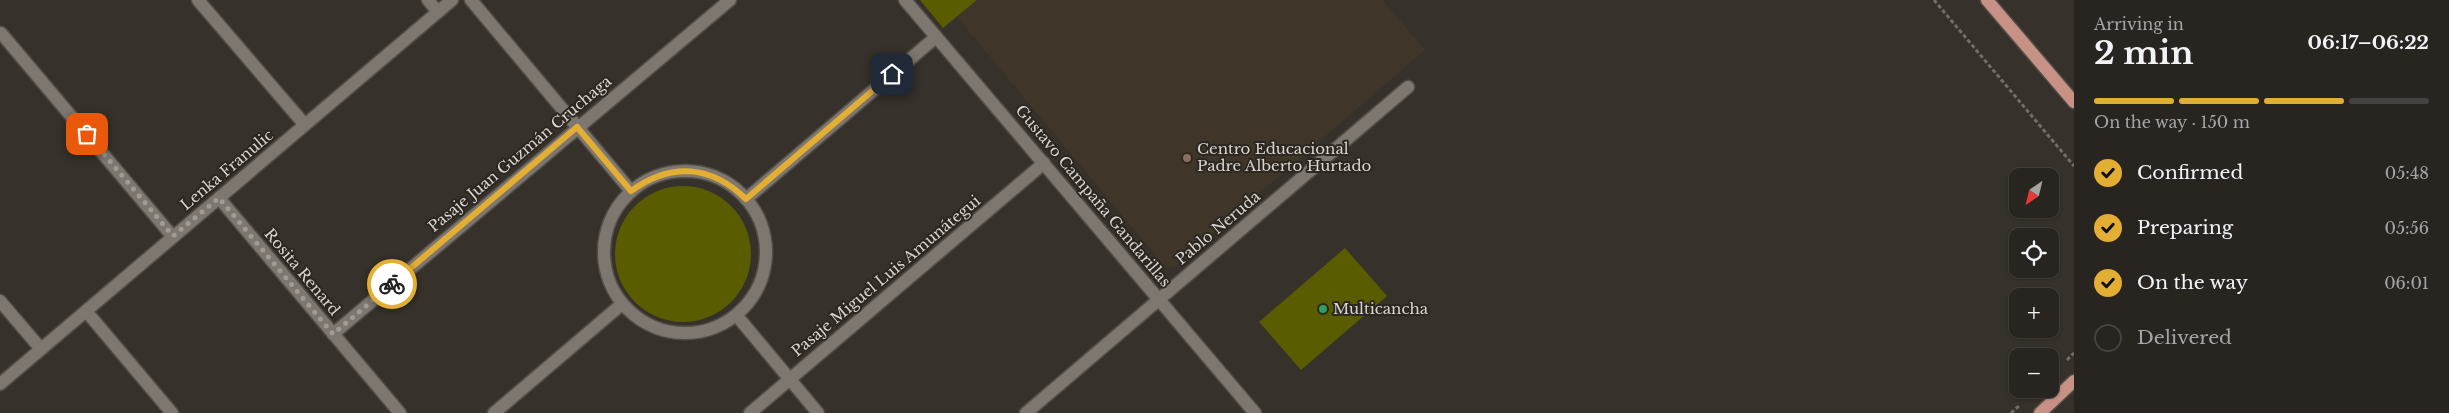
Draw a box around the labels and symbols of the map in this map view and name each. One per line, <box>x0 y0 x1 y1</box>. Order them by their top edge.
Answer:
pin <box>871 53 913 95</box>
street label: Pasaje Juan Guzmán Cruchaga <box>424 71 616 236</box>
street label: Gustavo Campaña Gandarillas <box>1012 101 1175 291</box>
pin <box>66 113 108 155</box>
street label: Lenka Franulic <box>176 125 277 214</box>
place label: Centro Educacional Padre Alberto Hurtado <box>1197 139 1372 175</box>
marker: Centro Educacional Padre Alberto Hurtado <box>1181 152 1193 164</box>
north arrow <box>2009 168 2059 218</box>
street label: Pablo Neruda <box>1172 186 1264 269</box>
street label: Pasaje Miguel Luis Amunátegui <box>787 191 984 360</box>
street label: Rosita Renard <box>261 224 344 319</box>
courier <box>367 259 417 309</box>
place label: Multicancha <box>1333 299 1429 318</box>
marker: Multicancha <box>1317 303 1329 315</box>

